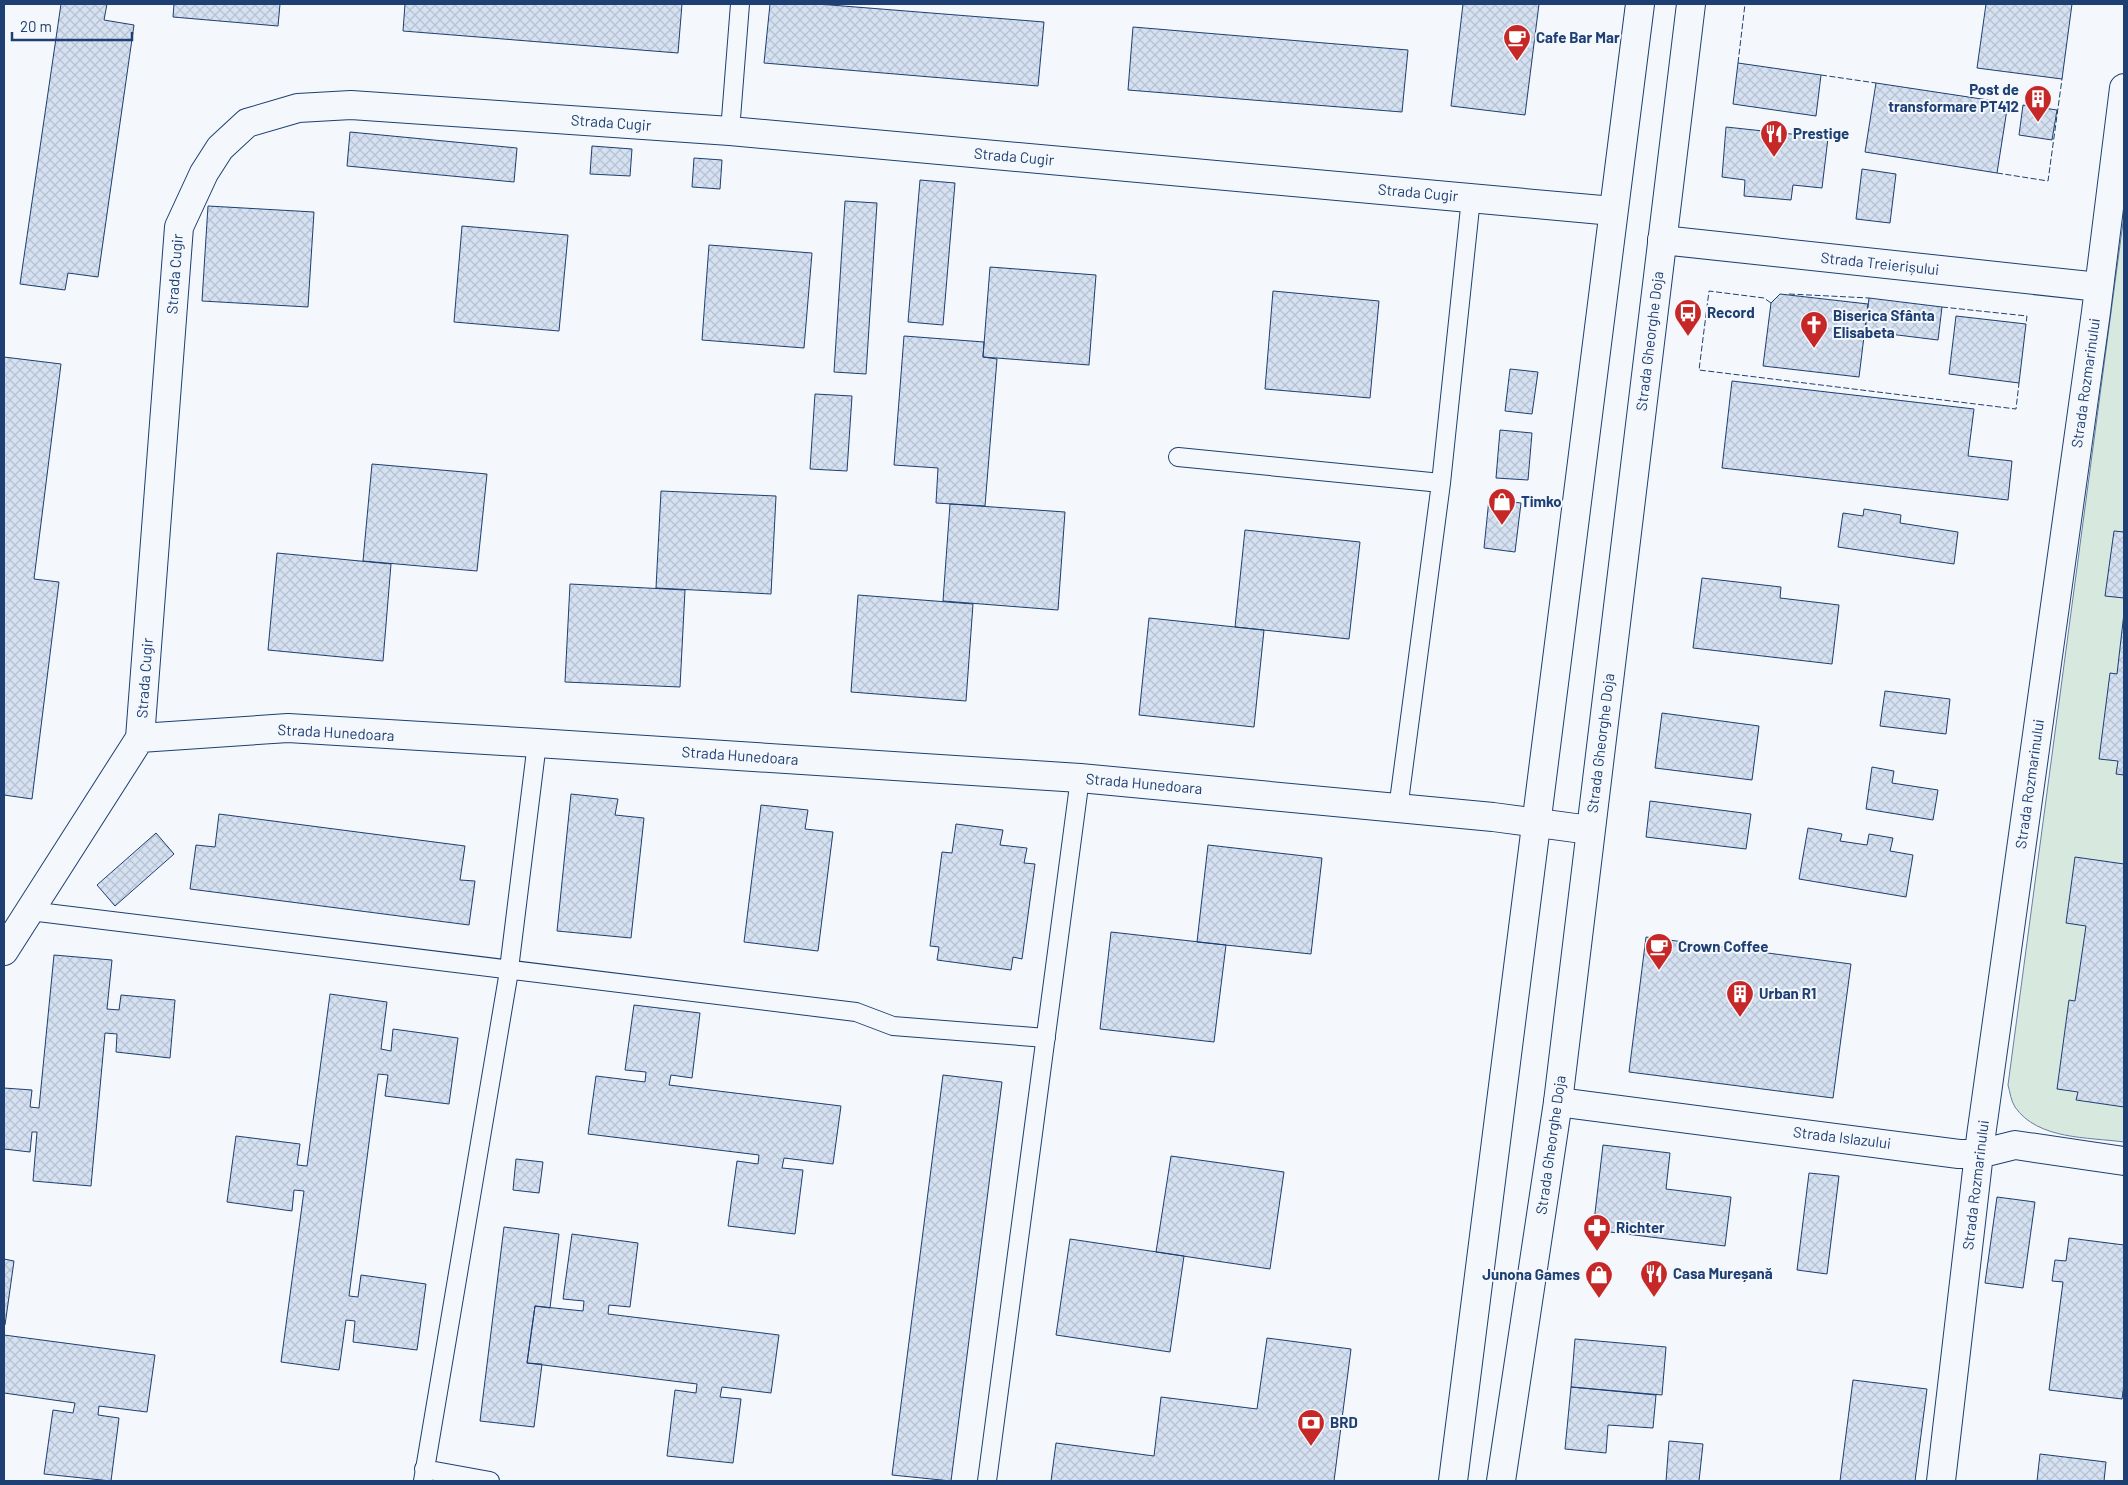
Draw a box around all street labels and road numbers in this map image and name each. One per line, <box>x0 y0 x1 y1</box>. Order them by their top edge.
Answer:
street label: Strada Cugir <box>570 110 652 134</box>
street label: Strada Cugir <box>973 144 1056 169</box>
street label: Strada Cugir <box>1377 180 1460 205</box>
street label: Strada Cugir <box>162 233 186 315</box>
street label: Strada Treierișului <box>1820 248 1940 278</box>
street label: Strada Gheorghe Doja <box>1632 270 1667 412</box>
street label: Strada Rozmarinului <box>2067 317 2103 449</box>
street label: Strada Cugir <box>132 637 156 719</box>
street label: Strada Gheorghe Doja <box>1583 672 1618 814</box>
street label: Strada Rozmarinului <box>2011 718 2047 850</box>
street label: Strada Hunedoara <box>277 720 395 744</box>
street label: Strada Hunedoara <box>681 742 799 768</box>
street label: Strada Hunedoara <box>1085 769 1203 797</box>
street label: Strada Gheorghe Doja <box>1531 1074 1569 1216</box>
street label: Strada Rozmarinului <box>1958 1119 1992 1251</box>
street label: Strada Islazului <box>1792 1122 1892 1152</box>

